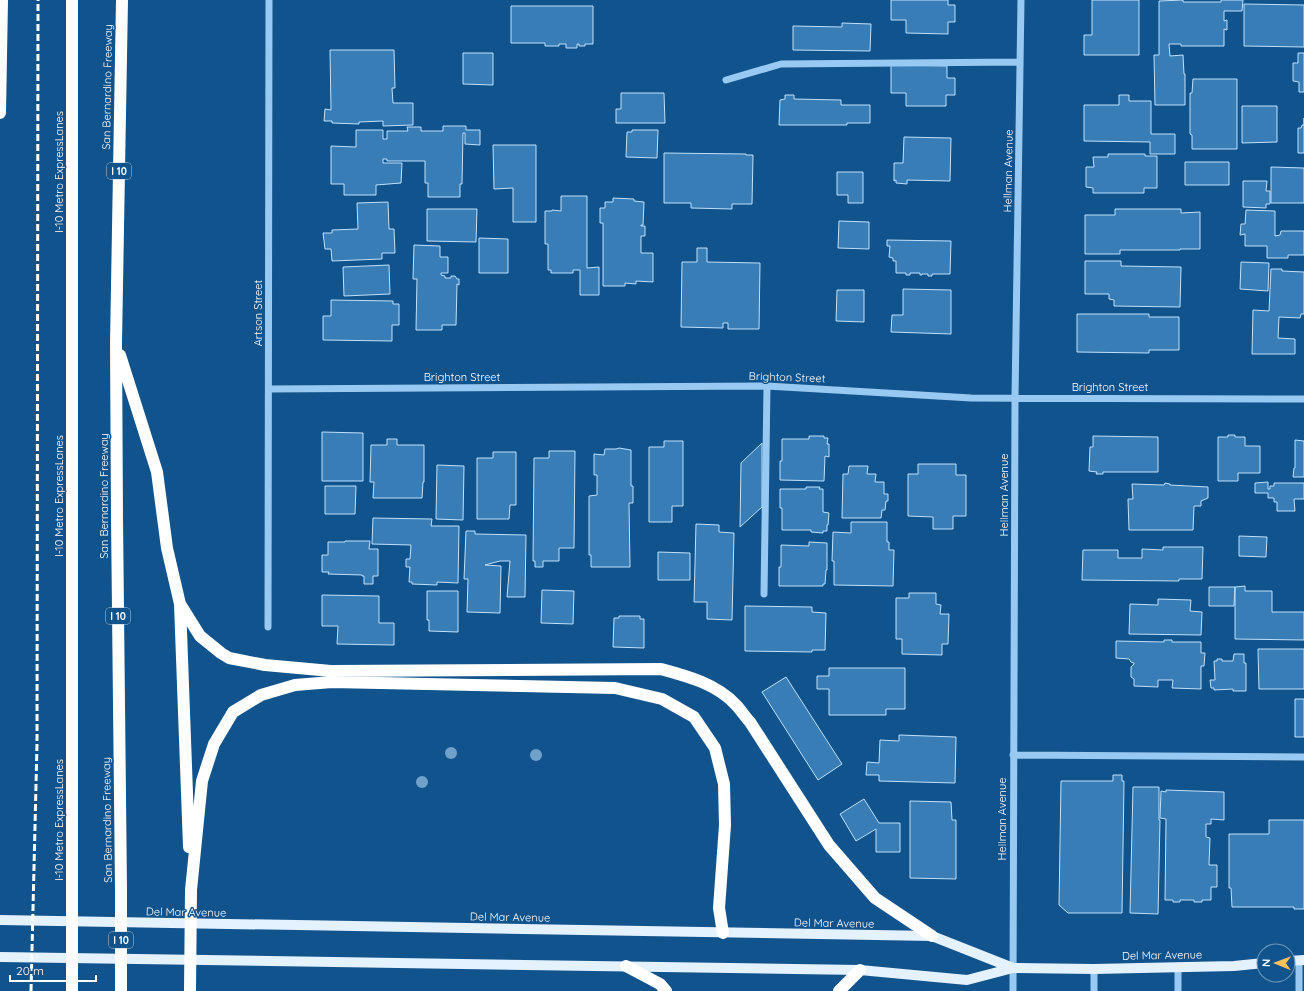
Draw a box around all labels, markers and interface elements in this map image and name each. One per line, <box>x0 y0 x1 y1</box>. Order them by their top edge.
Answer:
street label: San Bernardino Freeway <box>99 24 115 150</box>
street label: I-10 Metro ExpressLanes <box>52 111 66 233</box>
street label: Hellman Avenue <box>1000 129 1016 213</box>
road number: I 10 <box>107 163 131 179</box>
street label: Artson Street <box>251 279 265 346</box>
street label: Brighton Street <box>748 369 826 385</box>
street label: Brighton Street <box>424 370 501 384</box>
street label: Brighton Street <box>1072 380 1149 394</box>
street label: San Bernardino Freeway <box>97 433 111 559</box>
street label: I-10 Metro ExpressLanes <box>52 435 66 557</box>
street label: Hellman Avenue <box>997 454 1011 536</box>
road number: I 10 <box>106 608 130 624</box>
street label: San Bernardino Freeway <box>99 757 115 883</box>
street label: I-10 Metro ExpressLanes <box>52 759 66 881</box>
street label: Hellman Avenue <box>995 778 1009 860</box>
street label: Del Mar Avenue <box>146 904 226 920</box>
street label: Del Mar Avenue <box>470 909 550 925</box>
street label: Del Mar Avenue <box>794 915 874 931</box>
road number: I 10 <box>109 932 133 948</box>
north arrow <box>1256 943 1296 983</box>
street label: Del Mar Avenue <box>1122 947 1202 963</box>
scale bar <box>10 957 96 983</box>
text: N <box>1259 959 1273 967</box>
text: 20 m <box>16 963 44 978</box>

